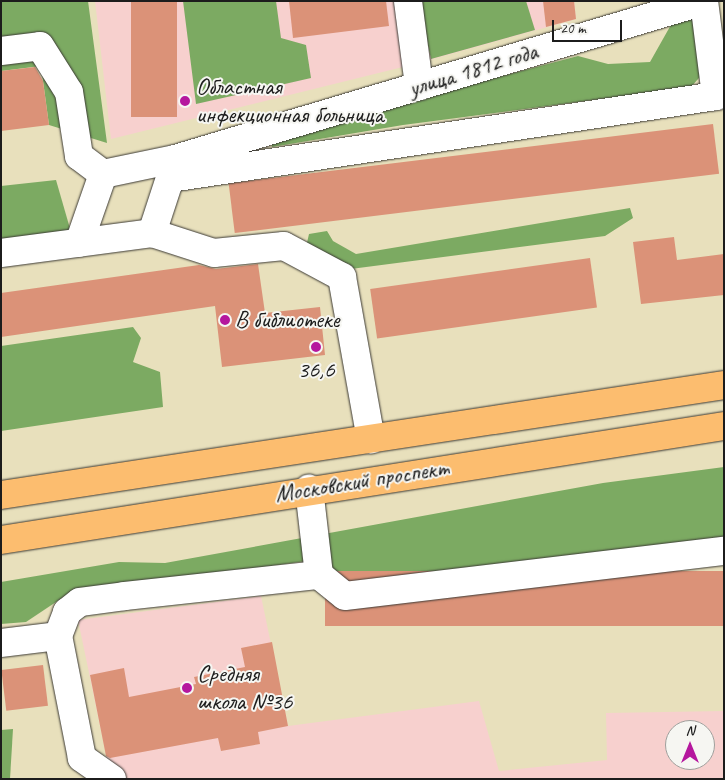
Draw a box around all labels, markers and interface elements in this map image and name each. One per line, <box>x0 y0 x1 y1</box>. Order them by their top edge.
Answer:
scale bar <box>555 10 625 42</box>
text: 20 m <box>560 19 586 38</box>
street label: улица 1812 года <box>405 37 541 103</box>
place label: Областная инфекционная больница <box>196 73 383 129</box>
marker: Областная инфекционная больница <box>178 94 192 108</box>
place label: В библиотеке <box>235 306 339 334</box>
marker: В библиотеке <box>219 314 231 326</box>
marker: 36,6 <box>310 341 322 353</box>
place label: 36,6 <box>297 356 335 384</box>
street label: Московский проспект <box>273 453 451 509</box>
place label: Средняя школа №36 <box>197 660 292 716</box>
marker: Средняя школа №36 <box>181 682 193 694</box>
north arrow <box>665 720 715 770</box>
text: N <box>686 722 694 739</box>

